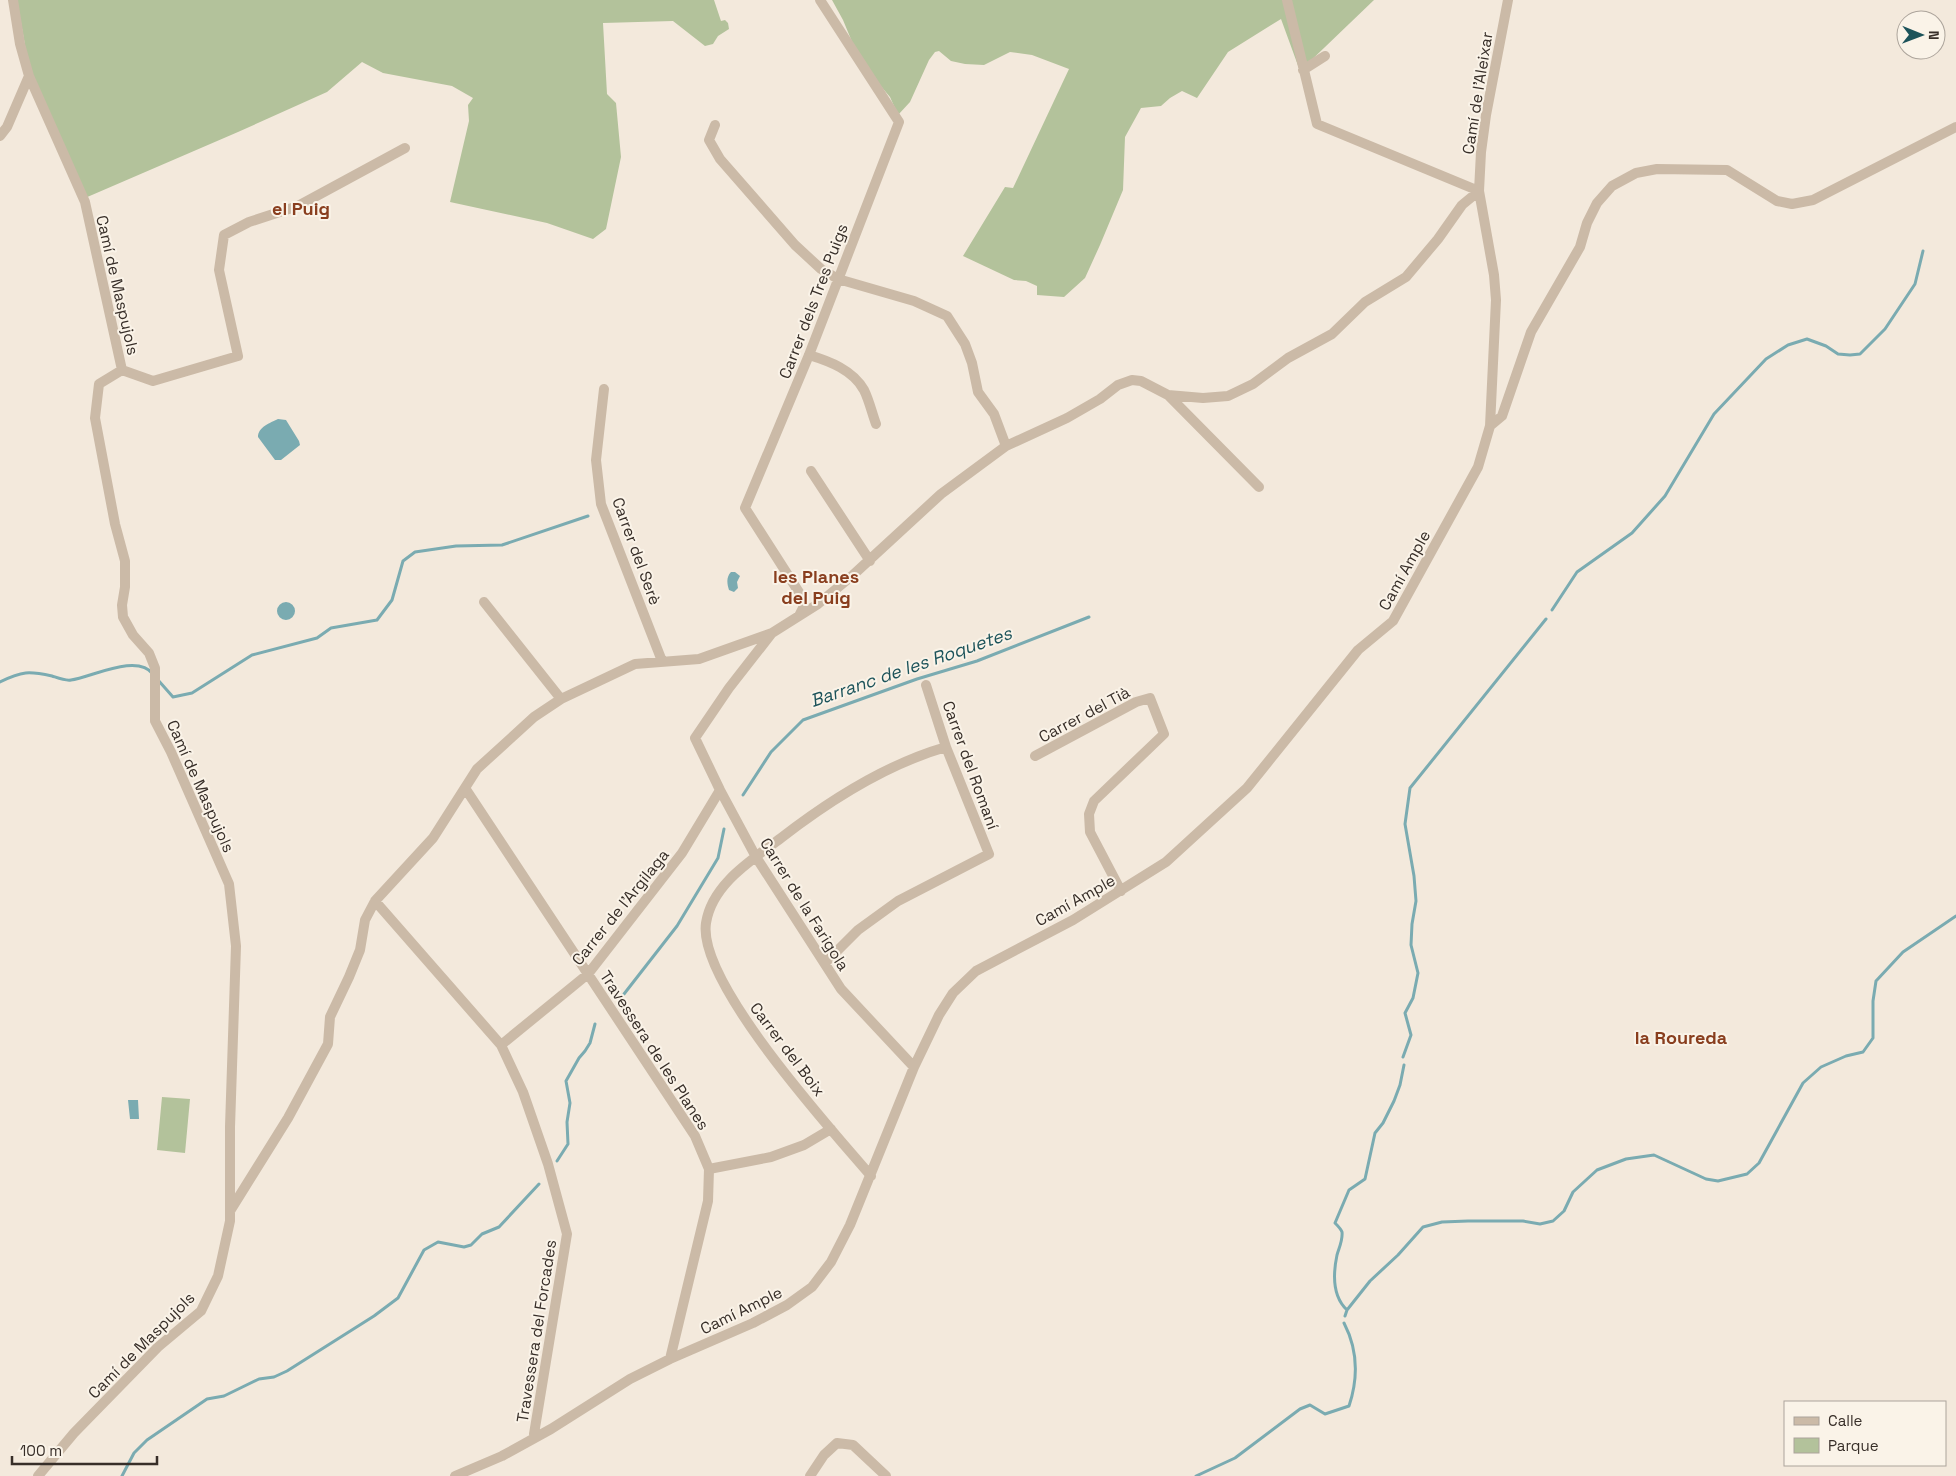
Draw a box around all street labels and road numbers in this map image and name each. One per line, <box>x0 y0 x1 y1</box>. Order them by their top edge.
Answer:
street label: Camí de l'Aleixar <box>1457 30 1498 156</box>
street label: Camí de Maspujols <box>91 213 144 357</box>
street label: Carrer dels Tres Puigs <box>774 221 853 382</box>
street label: Carrer del Serè <box>607 494 666 608</box>
street label: Camí Ample <box>1374 526 1435 614</box>
street label: Carrer del Tià <box>1035 682 1134 747</box>
street label: Carrer del Romaní <box>938 698 1004 832</box>
street label: Camí de Maspujols <box>162 717 239 856</box>
street label: Carrer de la Farigola <box>755 834 854 975</box>
street label: Carrer de l'Argilaga <box>567 845 674 970</box>
street label: Camí Ample <box>1031 870 1119 931</box>
street label: Travessera de les Planes <box>595 966 714 1134</box>
street label: Carrer del Boix <box>745 998 830 1101</box>
street label: Travessera del Forcades <box>512 1238 561 1424</box>
street label: Camí Ample <box>697 1282 786 1339</box>
street label: Camí de Maspujols <box>83 1287 199 1403</box>

